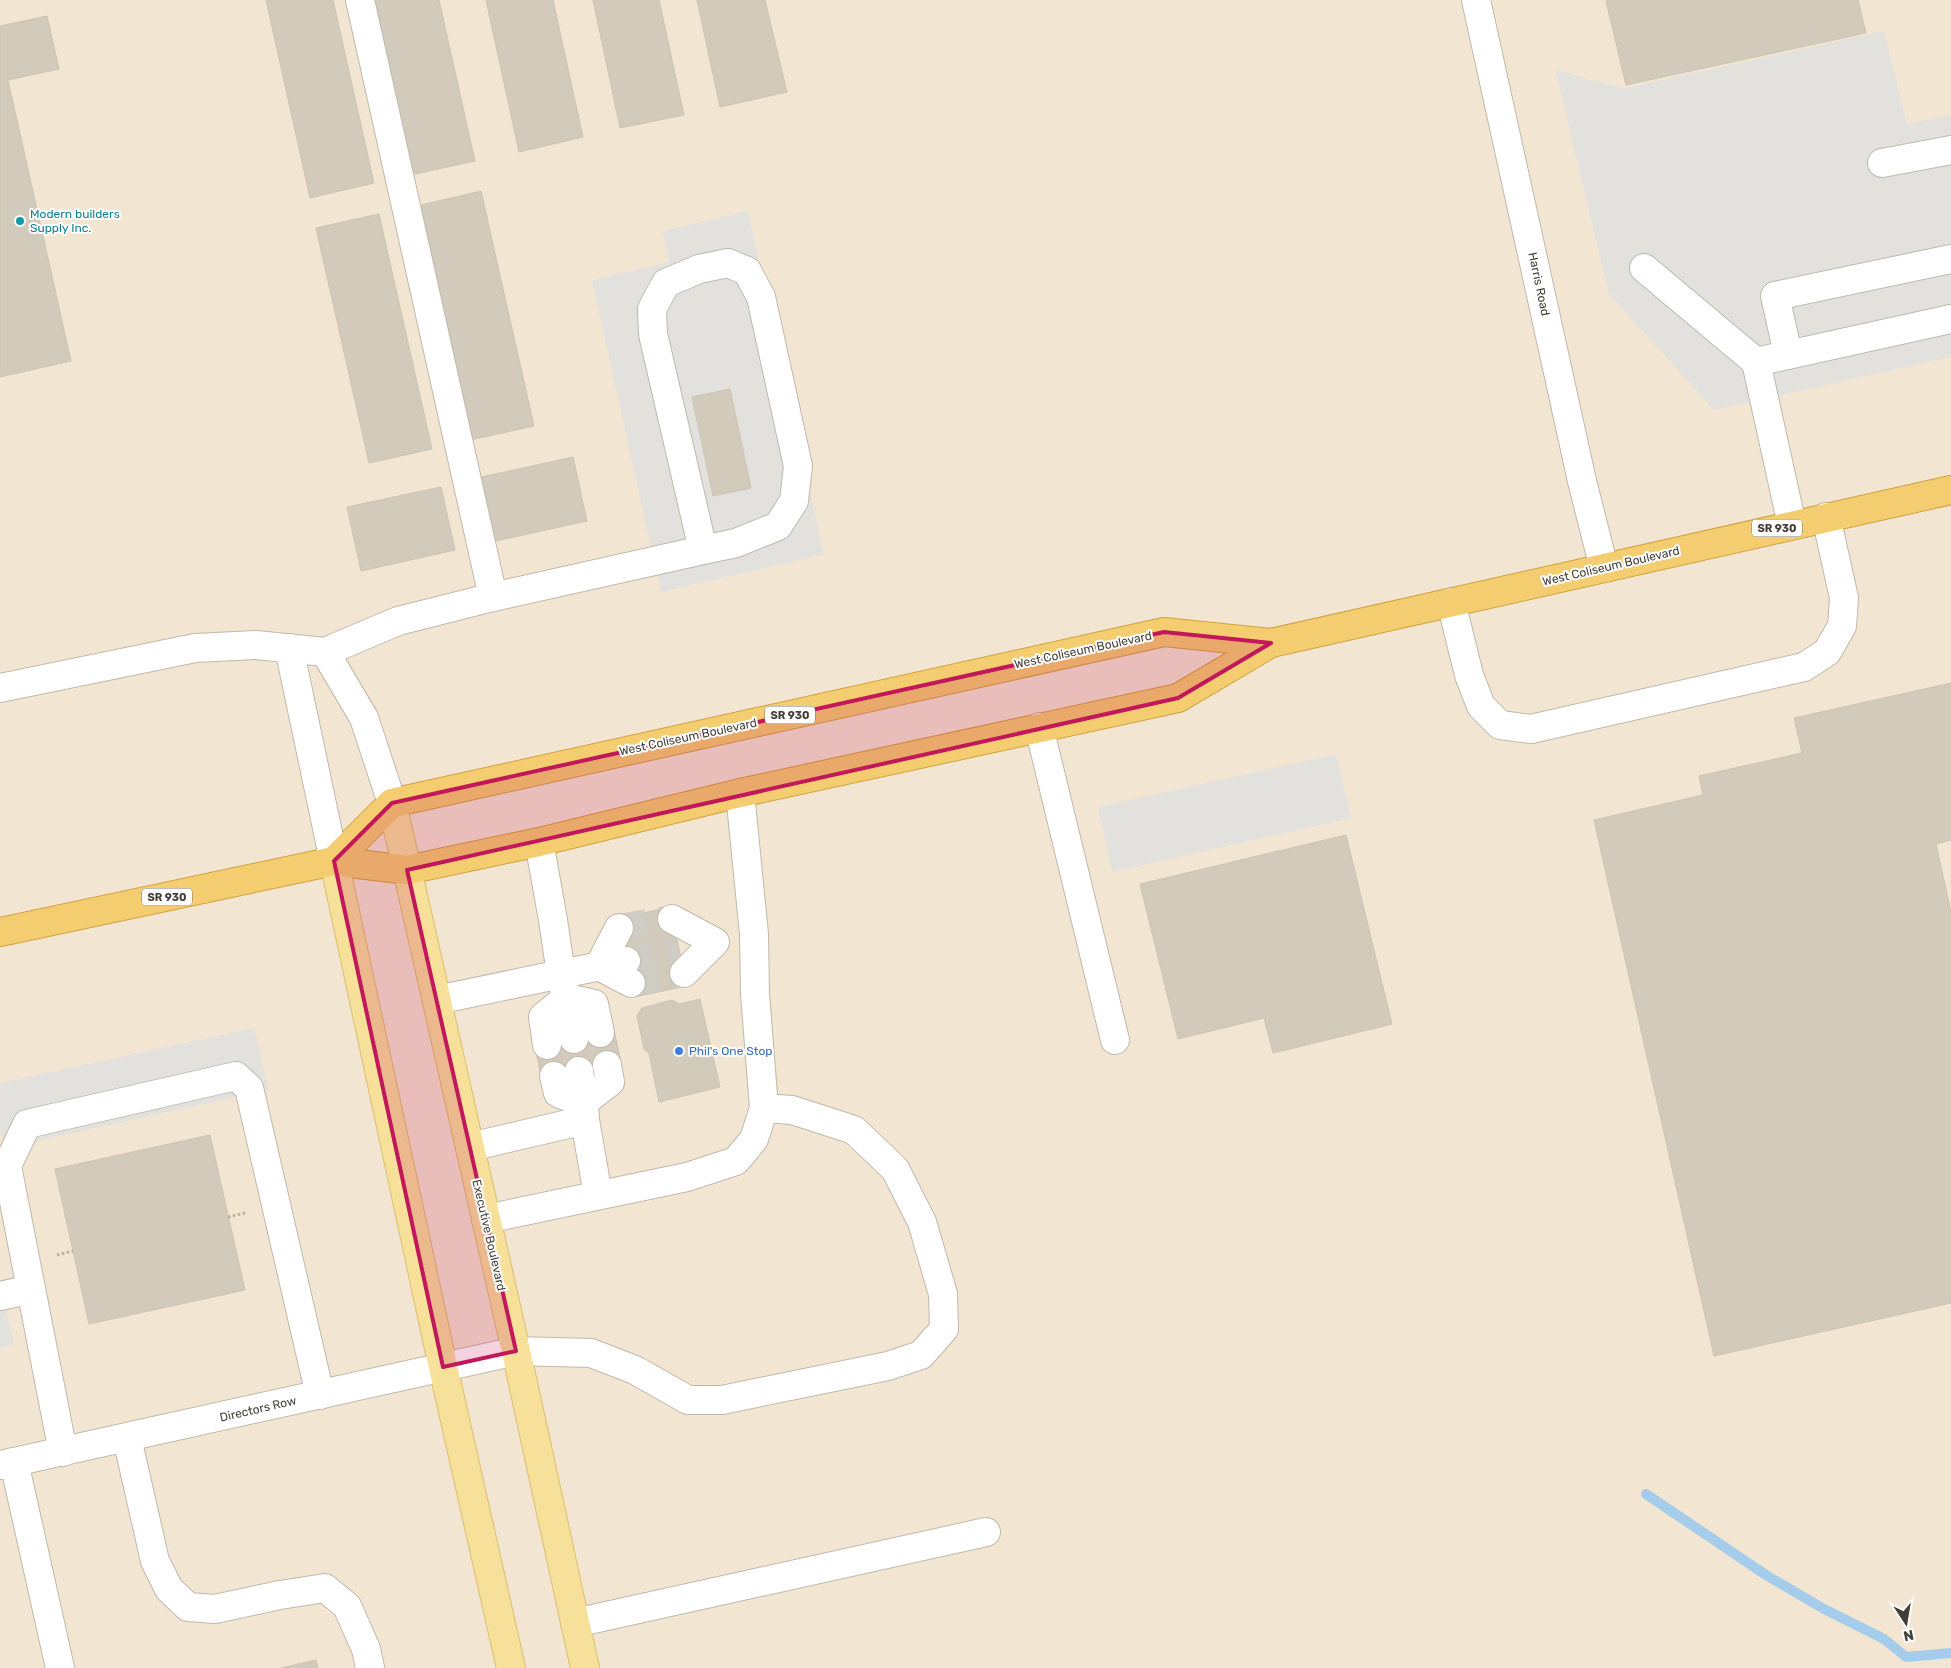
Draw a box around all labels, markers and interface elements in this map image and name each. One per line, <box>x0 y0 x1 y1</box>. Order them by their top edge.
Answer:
place label: Modern builders Supply Inc. <box>30 207 120 235</box>
marker: Modern builders Supply Inc. <box>14 215 26 227</box>
street label: Harris Road <box>1525 251 1553 317</box>
road number: SR 930 <box>1752 520 1802 536</box>
street label: West Coliseum Boulevard <box>1541 543 1681 589</box>
street label: West Coliseum Boulevard <box>1013 629 1153 671</box>
road number: SR 930 <box>765 706 815 724</box>
street label: West Coliseum Boulevard <box>618 716 758 758</box>
road number: SR 930 <box>142 889 192 906</box>
place label: Phil's One Stop <box>689 1044 773 1058</box>
marker: Phil's One Stop <box>673 1045 685 1057</box>
street label: Executive Boulevard <box>469 1178 509 1292</box>
street label: Directors Row <box>218 1393 298 1425</box>
north arrow <box>1881 1598 1931 1648</box>
text: N <box>1902 1626 1915 1645</box>

